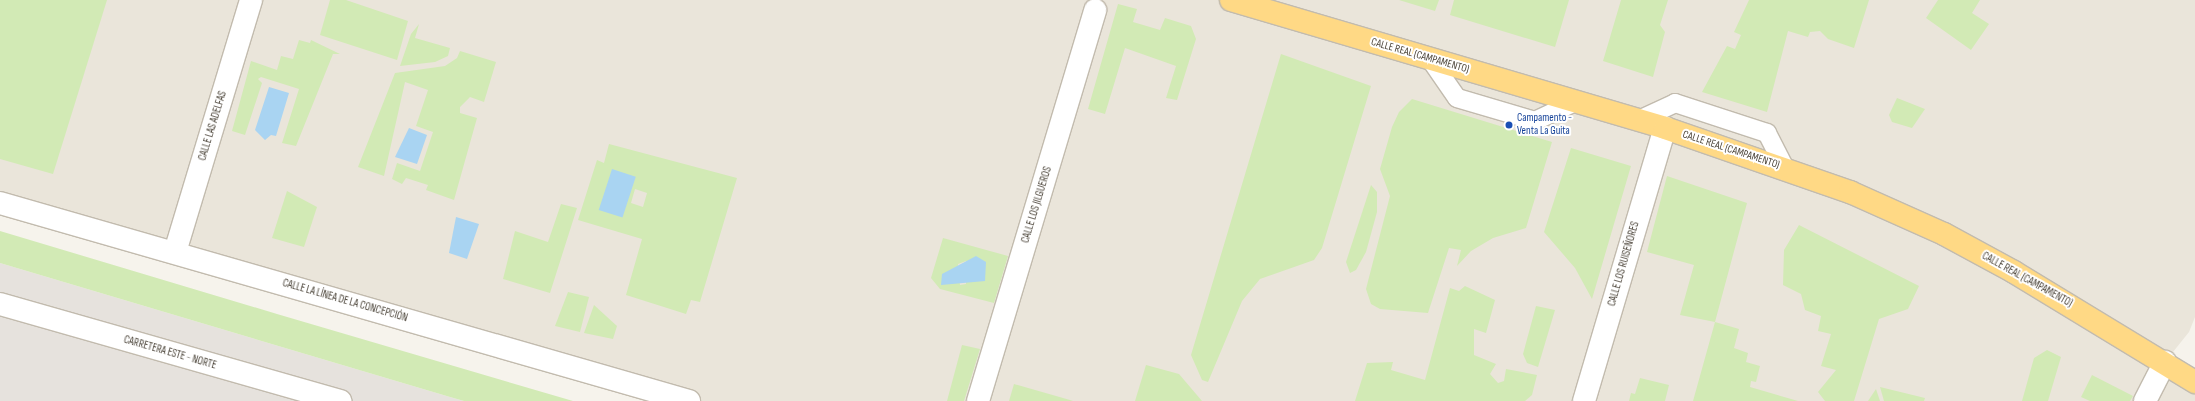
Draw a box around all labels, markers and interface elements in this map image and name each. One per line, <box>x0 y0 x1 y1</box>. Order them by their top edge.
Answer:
street label: CALLE REAL (CAMPAMENTO) <box>1369 36 1471 76</box>
street label: CALLE LAS ADELFAS <box>196 90 230 162</box>
place label: Campamento - Venta La Guita <box>1517 112 1572 138</box>
marker: Campamento - Venta La Guita <box>1504 120 1514 130</box>
street label: CALLE REAL (CAMPAMENTO) <box>1681 128 1781 172</box>
street label: CALLE LOS JILGUEROS <box>1019 165 1055 245</box>
street label: CALLE LOS RUISEÑORES <box>1606 220 1642 308</box>
street label: CALLE REAL (CAMPAMENTO) <box>1979 250 2075 310</box>
street label: CALLE LA LÍNEA DE LA CONCEPCIÓN <box>281 277 409 325</box>
street label: CARRETERA ESTE - NORTE <box>122 333 218 373</box>

